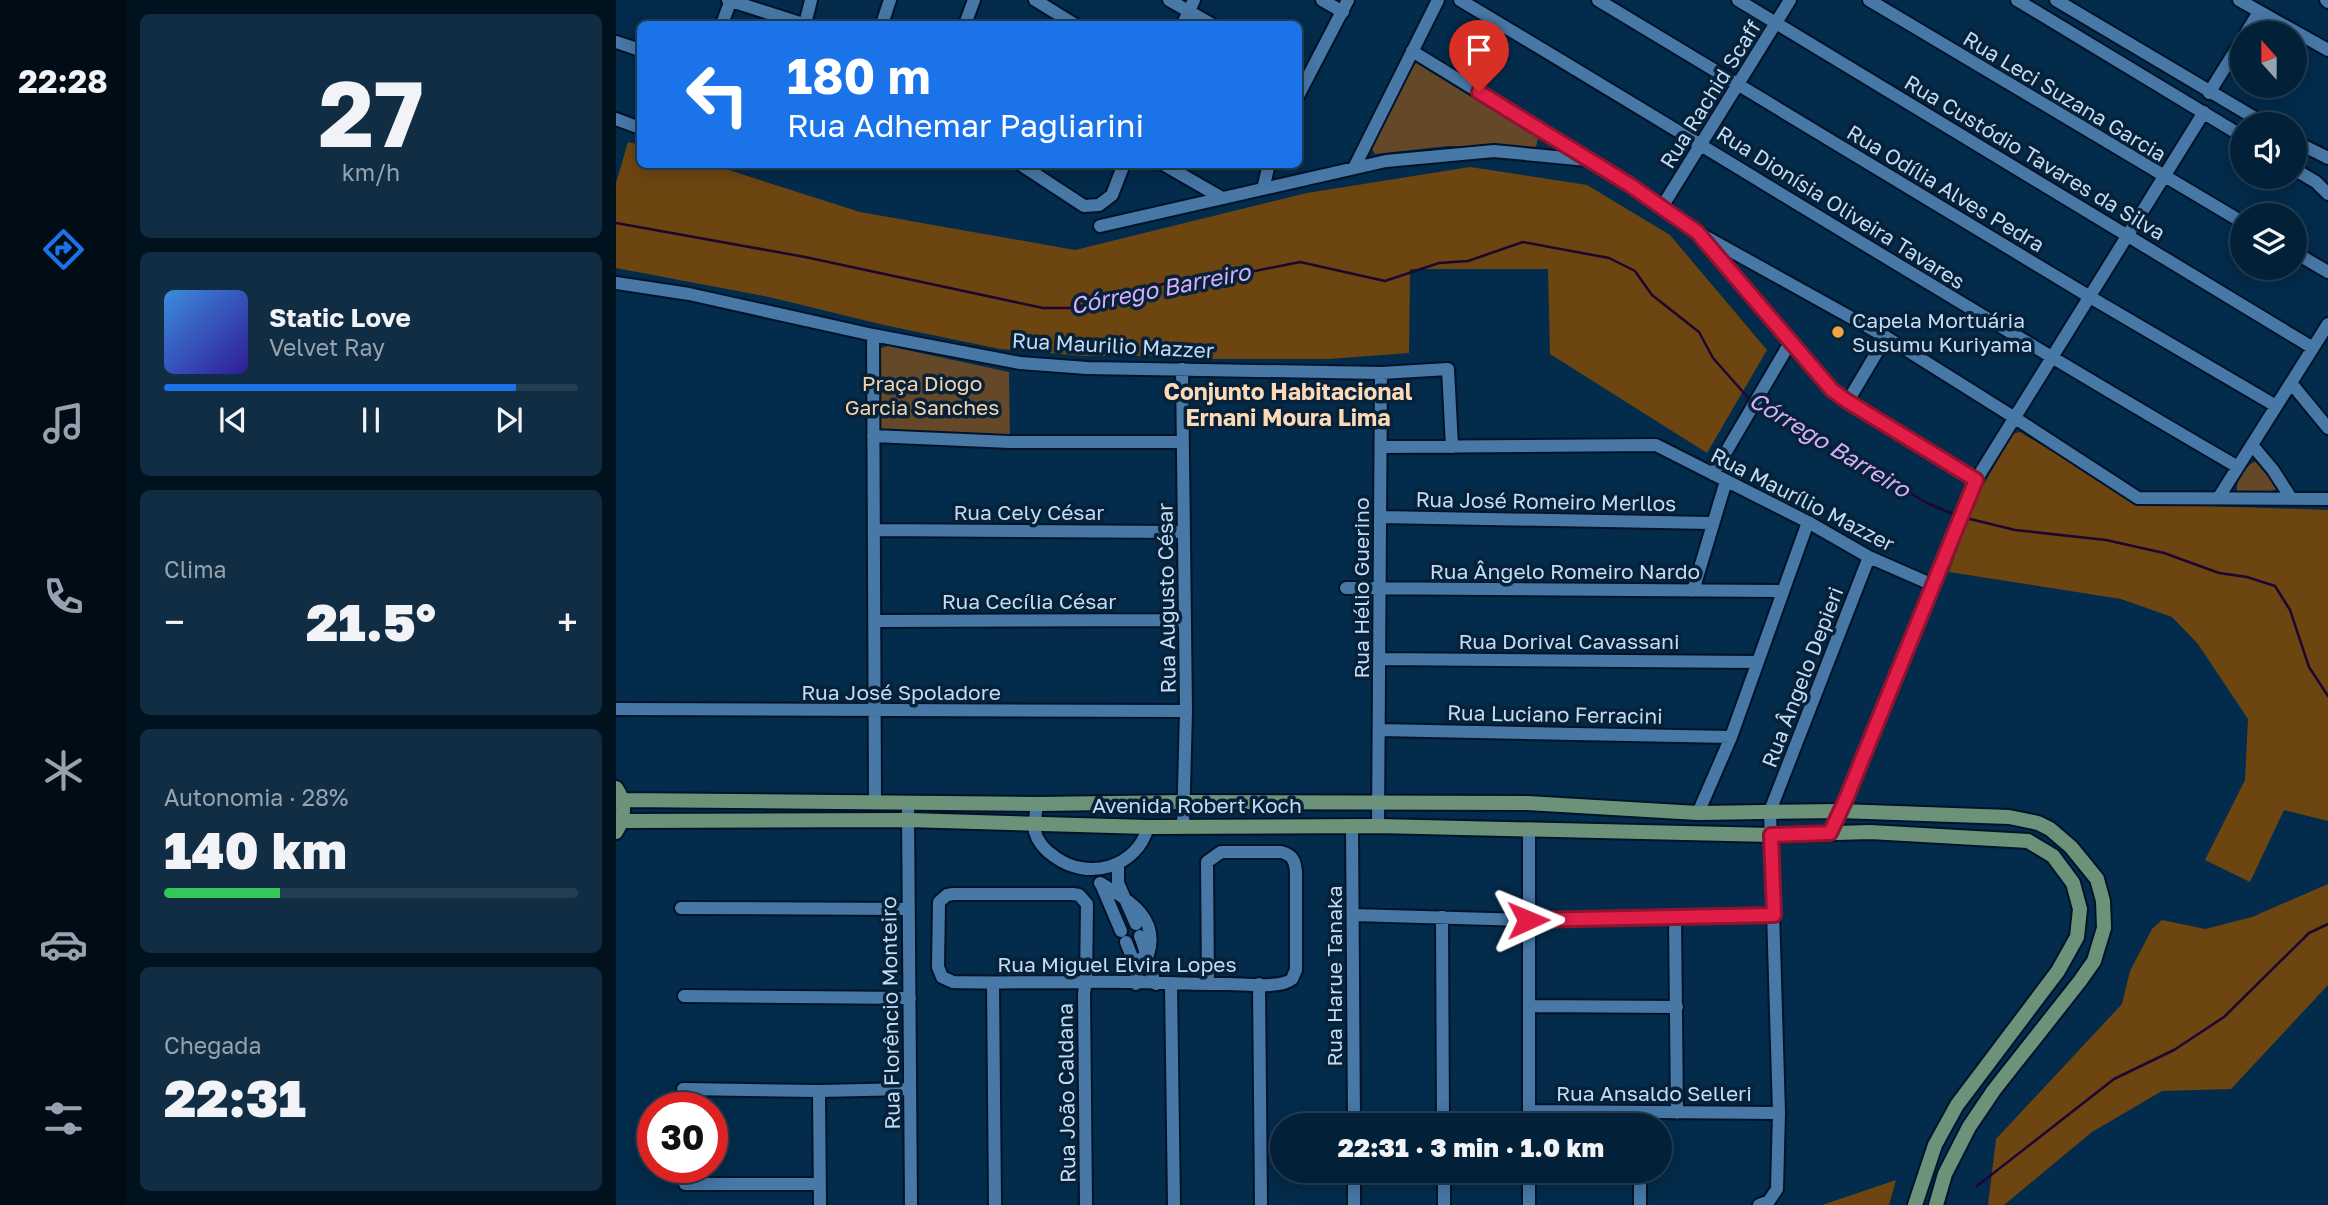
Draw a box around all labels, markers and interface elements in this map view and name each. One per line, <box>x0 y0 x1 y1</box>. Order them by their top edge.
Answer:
street label: Rua Rachid Scaff <box>1654 15 1766 173</box>
pin <box>1449 20 1509 92</box>
north arrow <box>2230 21 2306 98</box>
map controls <box>2230 21 2307 280</box>
street label: Rua Leci Suzana Garcia <box>1959 25 2171 167</box>
icon: arrive <box>1460 31 1498 69</box>
text: 180 m <box>787 46 931 105</box>
icon: left <box>672 49 763 140</box>
text: 27 <box>318 58 424 167</box>
text: 22:28 <box>18 62 108 100</box>
street label: Rua Custódio Tavares da Silva <box>1900 69 2170 245</box>
text: Rua Adhemar Pagliarini <box>787 106 1144 144</box>
button: sound <box>2230 112 2307 189</box>
street label: Rua Odília Alves Pedra <box>1842 119 2050 257</box>
street label: Rua Dionísia Oliveira Tavares <box>1712 120 1970 294</box>
text: km/h <box>342 158 400 186</box>
button: layers <box>2230 203 2307 280</box>
icon: directions <box>39 225 88 274</box>
water label: Córrego Barreiro <box>1068 257 1253 319</box>
text: Static Love <box>269 302 411 333</box>
place label: Capela Mortuária Susumu Kuriyama <box>1852 307 2033 357</box>
marker: Capela Mortuária Susumu Kuriyama <box>1830 324 1846 340</box>
street label: Rua Maurilio Mazzer <box>1011 327 1215 363</box>
text: Velvet Ray <box>269 333 385 361</box>
park label: Praça Diogo Garcia Sanches <box>845 370 999 420</box>
district label: Conjunto Habitacional Ernani Moura Lima <box>1164 377 1413 431</box>
water label: Córrego Barreiro <box>1745 385 1916 504</box>
icon: music <box>39 399 88 448</box>
icon: previous <box>214 401 252 439</box>
icon: pause <box>352 401 390 439</box>
icon: next <box>490 401 528 439</box>
street label: Rua Maurílio Mazzer <box>1707 441 1899 557</box>
street label: Rua José Romeiro Merllos <box>1415 486 1677 516</box>
street label: Rua Hélio Guerino <box>1348 497 1374 679</box>
street label: Rua Cely César <box>953 499 1105 525</box>
street label: Rua Augusto César <box>1151 502 1181 694</box>
text: Clima <box>164 555 227 583</box>
street label: Rua Ângelo Romeiro Nardo <box>1430 558 1700 584</box>
icon: phone <box>39 572 88 621</box>
street label: Rua Ângelo Depieri <box>1756 583 1848 771</box>
street label: Rua Cecília César <box>942 588 1116 614</box>
text: 21.5° <box>306 590 436 652</box>
text: − <box>164 599 185 644</box>
text: + <box>557 599 578 644</box>
street label: Rua Dorival Cavassani <box>1458 628 1680 654</box>
street label: Rua José Spoladore <box>801 679 1001 705</box>
street label: Rua Luciano Ferracini <box>1447 699 1663 729</box>
icon: climate <box>39 746 88 795</box>
text: Autonomia · 28% <box>164 783 348 811</box>
street label: Avenida Robert Koch <box>1092 792 1302 818</box>
text: 140 km <box>164 818 347 880</box>
position arrow <box>1491 883 1565 957</box>
street label: Rua Harue Tanaka <box>1321 885 1347 1067</box>
street label: Rua Florêncio Monteiro <box>875 896 905 1130</box>
icon: car <box>39 920 88 969</box>
street label: Rua Miguel Elvira Lopes <box>997 951 1237 977</box>
street label: Rua João Caldana <box>1051 1003 1081 1183</box>
text: Chegada <box>164 1031 261 1059</box>
text: 22:31 <box>164 1066 306 1128</box>
street label: Rua Ansaldo Selleri <box>1556 1080 1752 1106</box>
speed limit sign: 30 <box>637 1092 728 1183</box>
icon: filters <box>39 1094 88 1143</box>
text: 22:31 · 3 min · 1.0 km <box>1338 1132 1604 1163</box>

